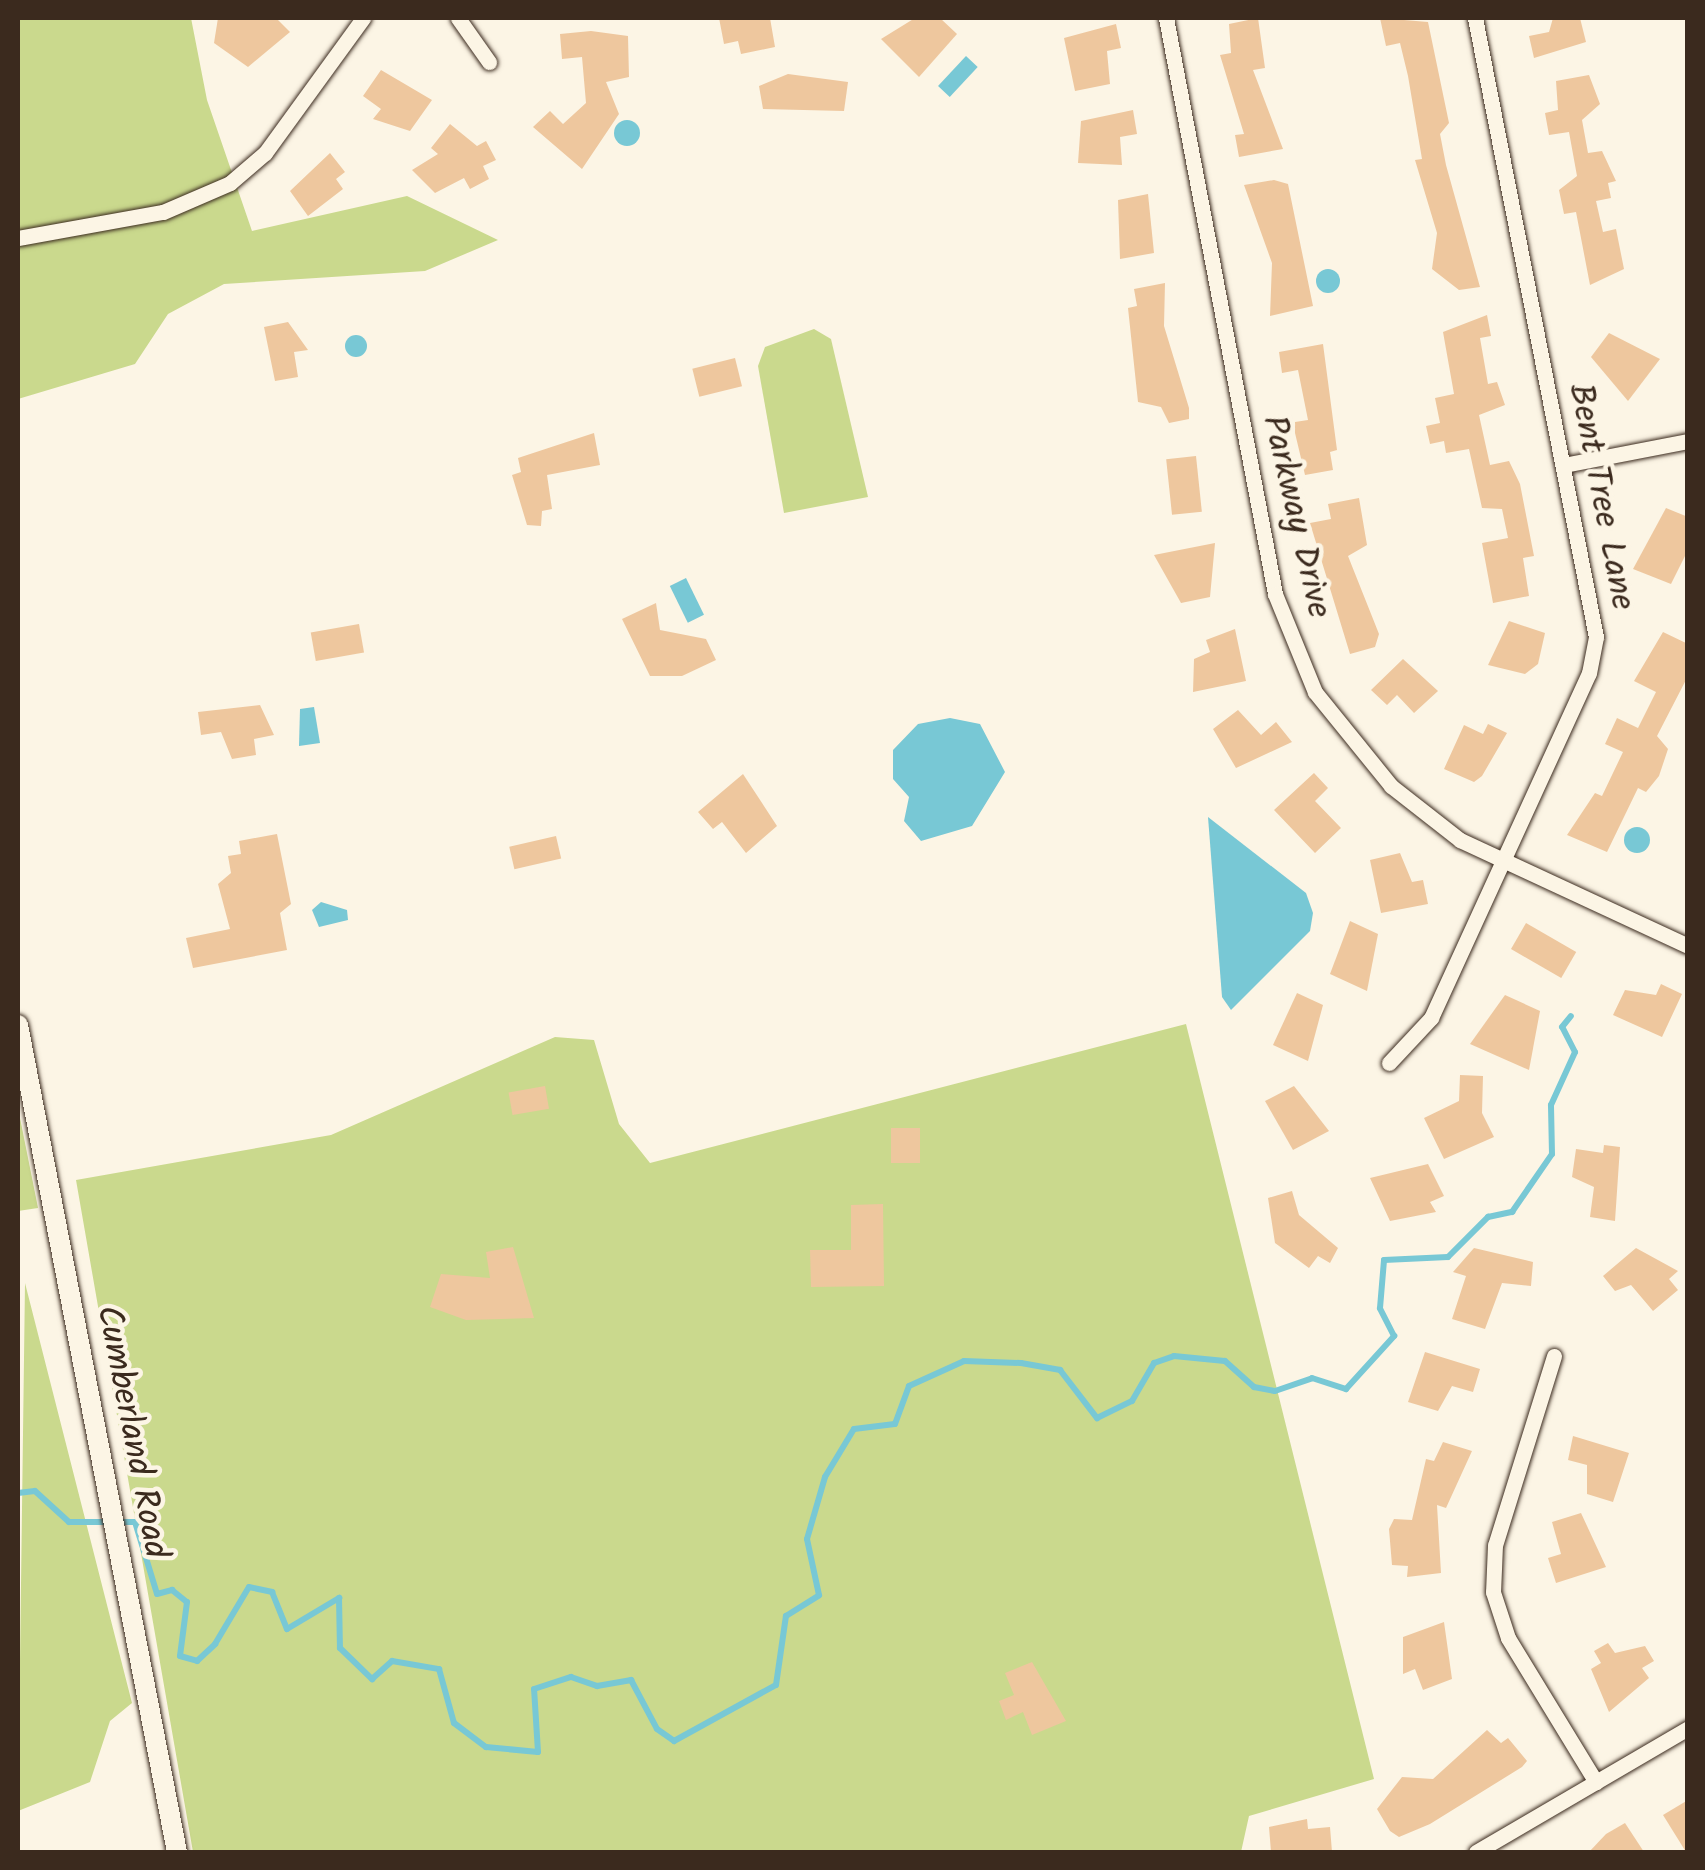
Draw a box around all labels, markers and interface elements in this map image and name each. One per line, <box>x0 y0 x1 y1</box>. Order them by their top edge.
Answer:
street label: Bent Tree Lane <box>1557 380 1643 614</box>
street label: Parkway Drive <box>1251 412 1339 622</box>
street label: Cumberland Road <box>86 1302 176 1562</box>

